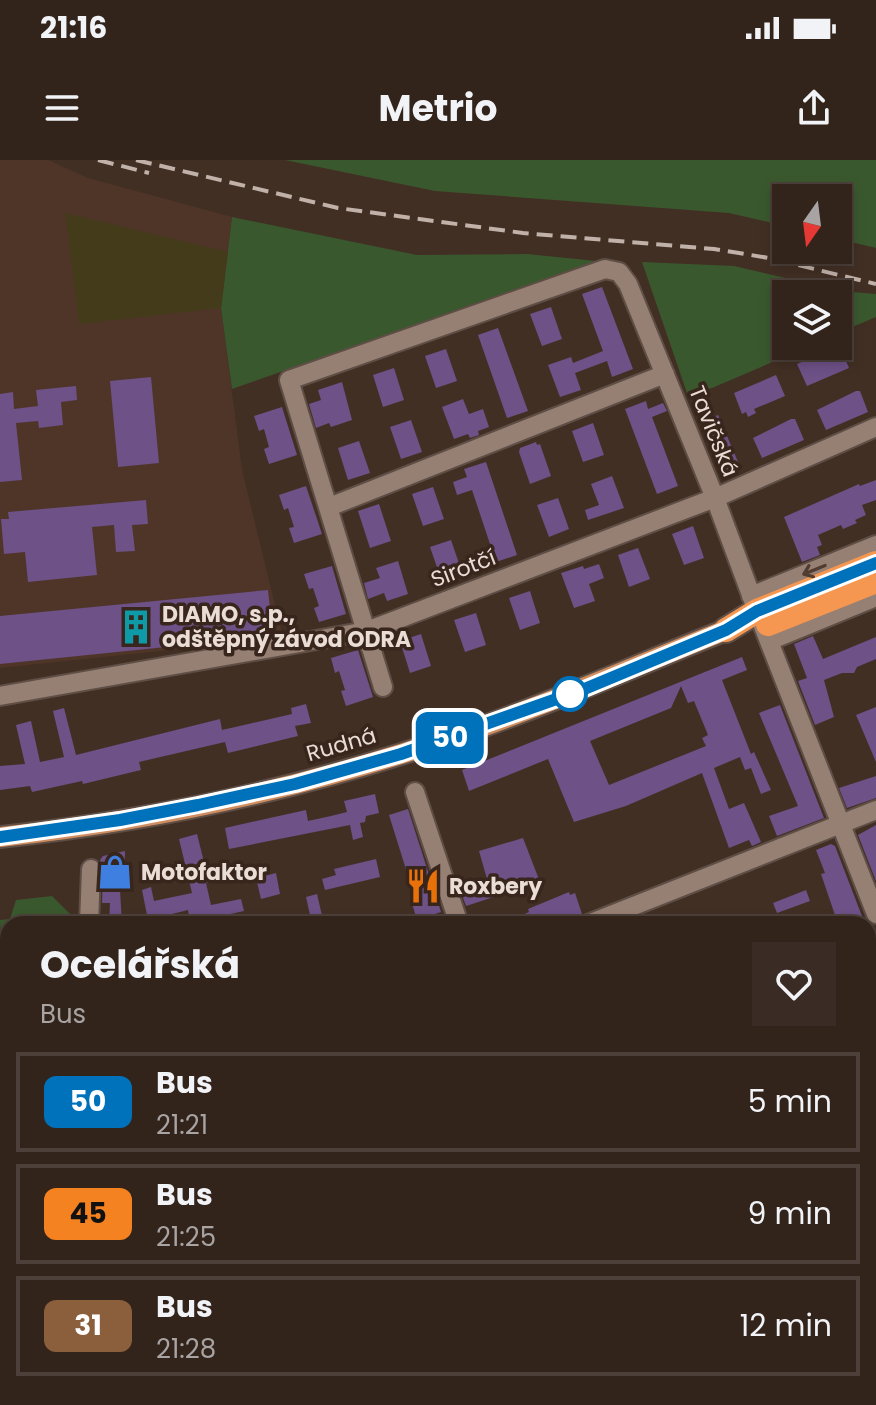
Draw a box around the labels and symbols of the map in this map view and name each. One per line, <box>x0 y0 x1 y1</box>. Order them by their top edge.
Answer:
north arrow <box>772 184 852 264</box>
street label: Tavičská <box>681 381 746 481</box>
street label: Sirotčí <box>426 542 500 595</box>
one-way arrow <box>802 564 827 579</box>
place label: DIAMO, s.p., odštěpný závod ODRA <box>162 599 411 655</box>
building icon: DIAMO, s.p., odštěpný závod ODRA <box>117 608 155 646</box>
unlabelled marker <box>553 677 587 711</box>
line badge: 50 <box>414 712 486 764</box>
street label: Rudná <box>303 720 380 769</box>
shop icon: Motofaktor <box>96 853 134 891</box>
place label: Motofaktor <box>141 857 267 888</box>
restaurant icon: Roxbery <box>404 867 442 905</box>
place label: Roxbery <box>449 871 542 902</box>

